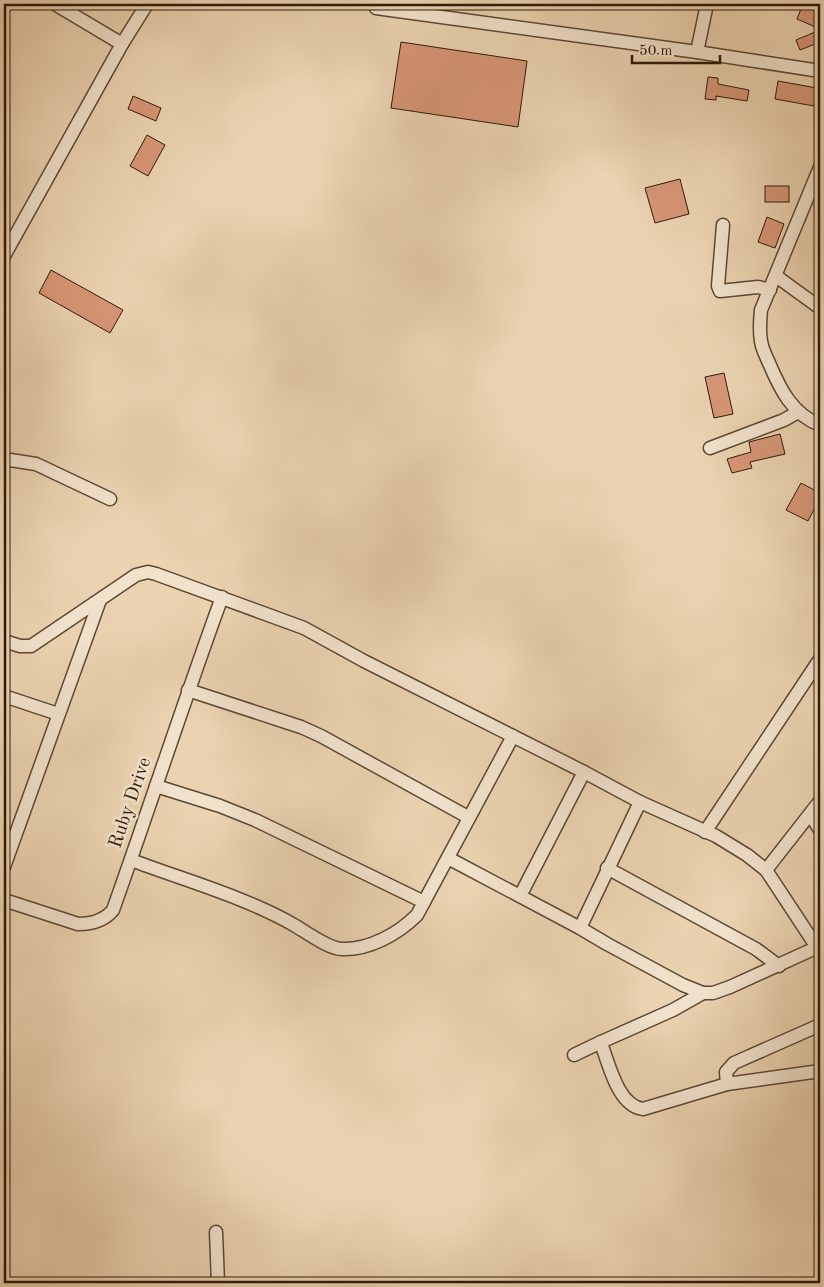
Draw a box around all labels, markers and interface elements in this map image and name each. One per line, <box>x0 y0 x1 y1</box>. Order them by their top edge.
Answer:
scale bar <box>632 32 719 64</box>
text: 50 m <box>639 44 673 59</box>
street label: Ruby Drive <box>107 755 155 851</box>

